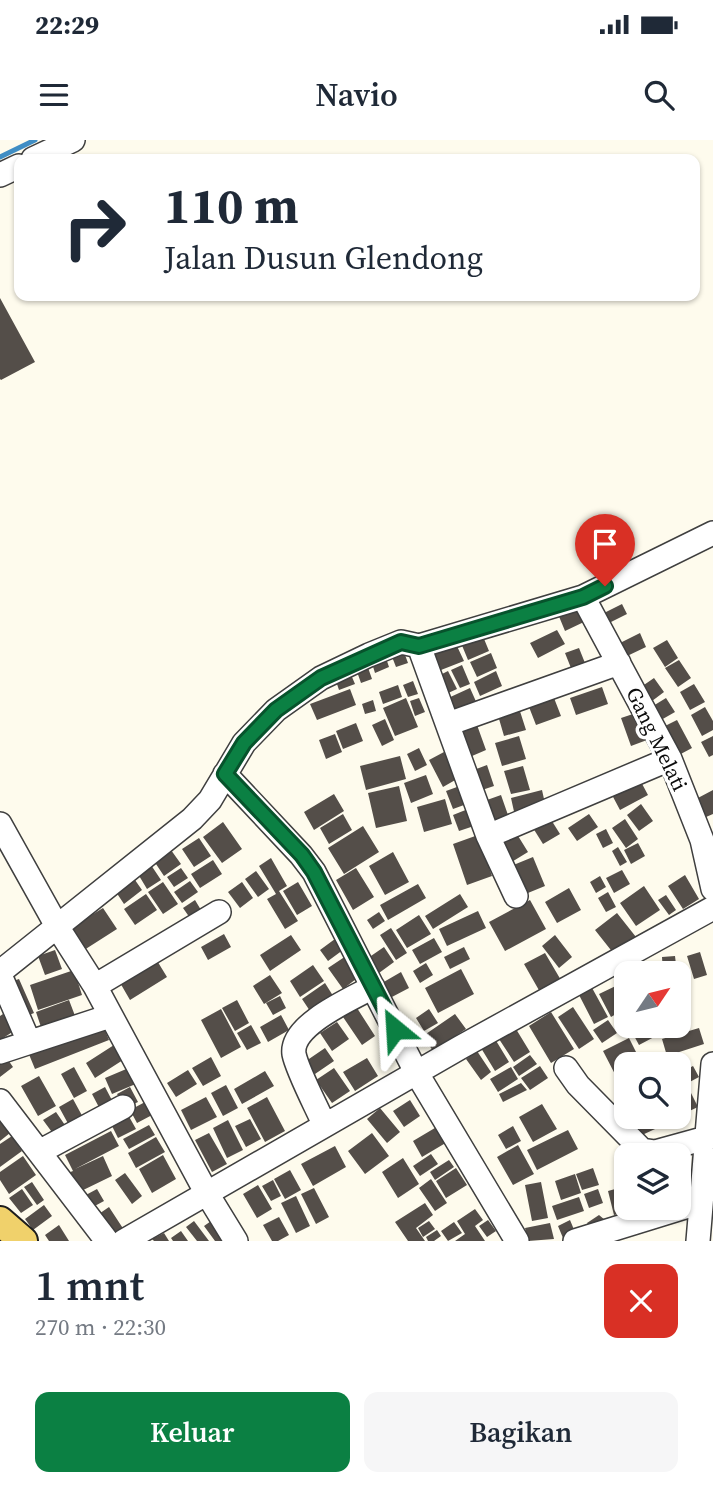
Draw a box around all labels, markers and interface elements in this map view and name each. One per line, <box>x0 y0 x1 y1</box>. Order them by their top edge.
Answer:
text: 22:29 <box>35 7 99 43</box>
text: Navio <box>315 73 398 117</box>
icon: menu <box>35 76 73 114</box>
icon: search <box>640 76 678 114</box>
text: 110 m <box>164 172 299 239</box>
icon: right <box>49 182 140 273</box>
text: Jalan Dusun Glendong <box>164 236 483 280</box>
pin <box>575 514 635 586</box>
icon: arrive <box>586 525 624 563</box>
street label: Gang Melati <box>619 682 695 796</box>
north arrow <box>614 961 691 1038</box>
map controls <box>614 961 691 1220</box>
position arrow <box>358 992 432 1066</box>
button: search <box>614 1052 691 1129</box>
button: layers <box>614 1143 691 1220</box>
text: 1 mnt <box>35 1256 144 1314</box>
button: close <box>604 1264 678 1338</box>
text: 270 m · 22:30 <box>35 1311 166 1343</box>
button: Keluar <box>35 1392 350 1472</box>
button: Bagikan <box>364 1392 678 1472</box>

